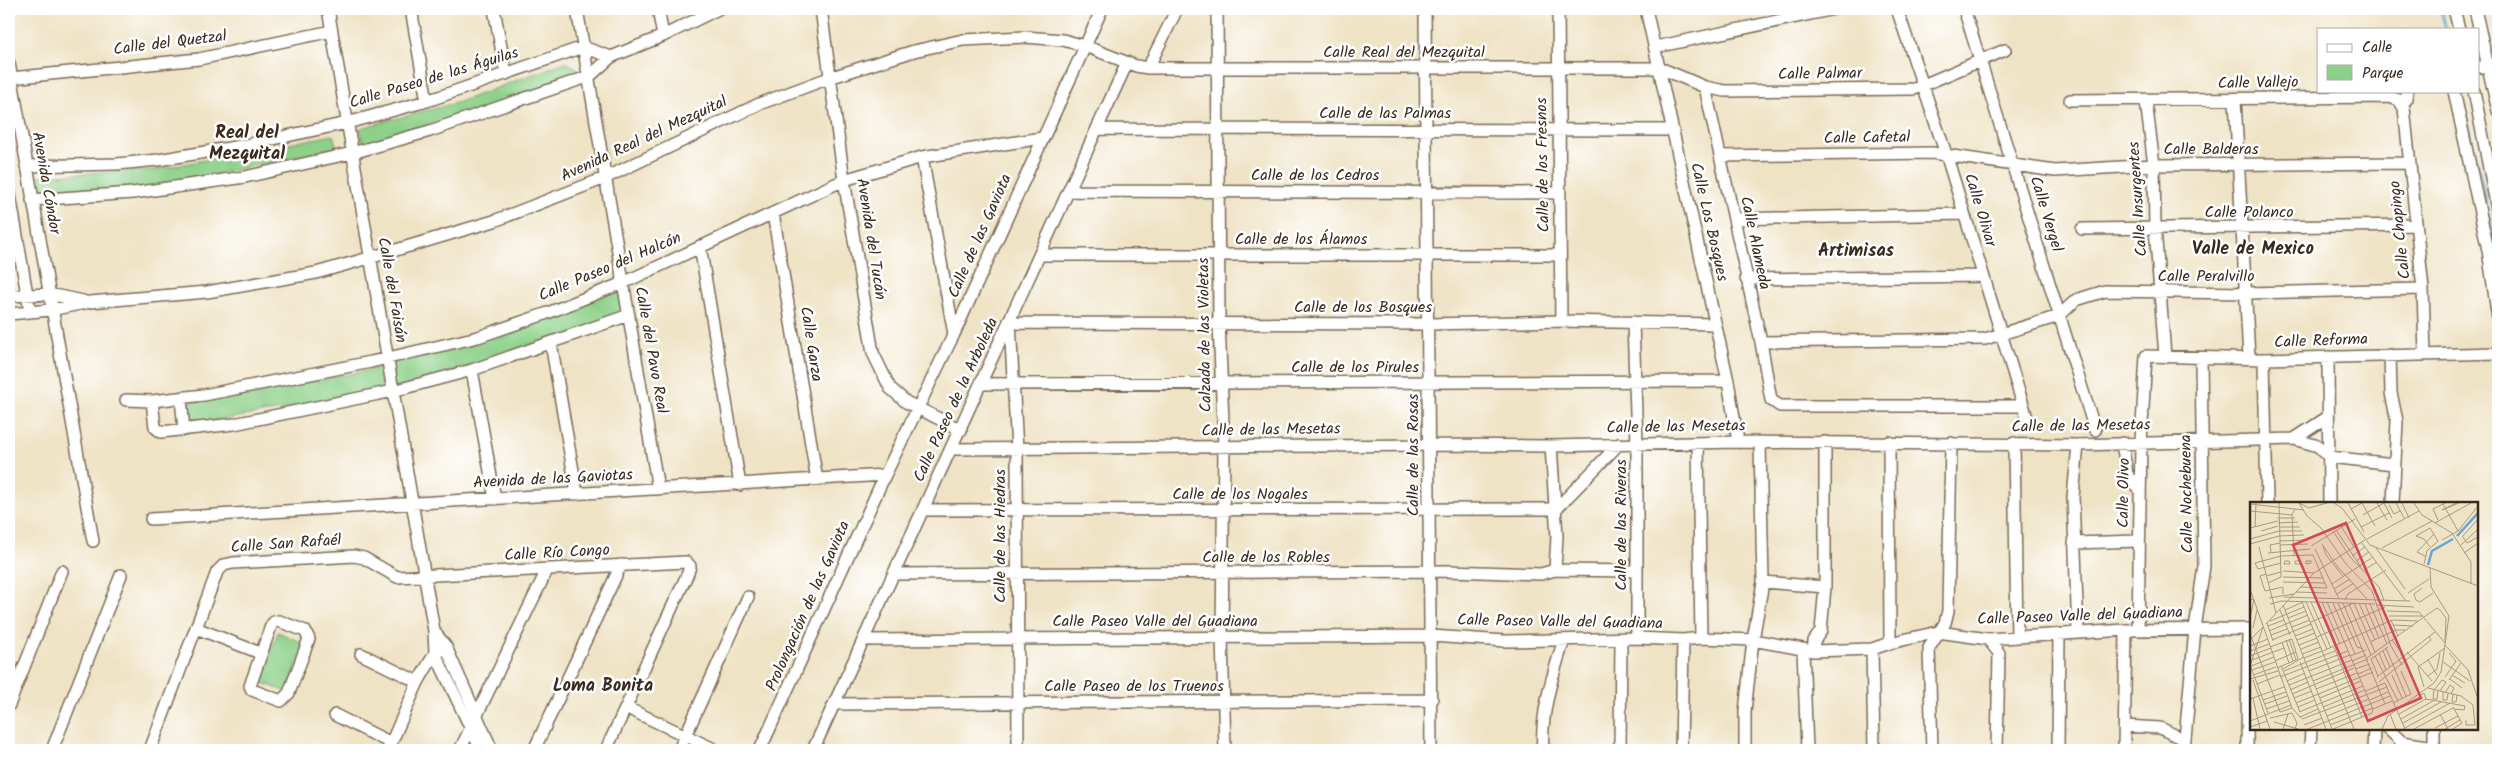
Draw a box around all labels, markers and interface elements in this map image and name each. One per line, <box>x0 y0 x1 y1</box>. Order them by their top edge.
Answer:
street label: Calle del Quetzal <box>112 24 228 62</box>
legend <box>2317 28 2480 92</box>
text: Calle <box>2362 36 2392 60</box>
street label: Calle Paseo de las Águilas <box>346 40 522 116</box>
street label: Calle Real del Mezquital <box>1323 40 1485 65</box>
street label: Calle Palmar <box>1778 61 1864 87</box>
text: Parque <box>2362 62 2403 86</box>
street label: Calle Vallejo <box>2217 70 2299 96</box>
street label: Avenida Real del Mezquital <box>557 89 732 189</box>
street label: Calle de los Fresnos <box>1529 97 1557 233</box>
street label: Calle de las Palmas <box>1319 101 1451 126</box>
district label: Real del Mezquital <box>209 119 285 169</box>
street label: Calle Cafetal <box>1824 125 1911 151</box>
street label: Avenida Cóndor <box>25 130 68 238</box>
street label: Calle Balderas <box>2164 137 2259 162</box>
street label: Calle Insurgentes <box>2121 140 2154 257</box>
street label: Calle Los Bosques <box>1683 160 1735 284</box>
street label: Calle de los Cedros <box>1251 163 1380 188</box>
street label: Calle de las Gaviota <box>941 170 1019 302</box>
street label: Calle Olivar <box>1957 170 2004 251</box>
street label: Calle Vergel <box>2023 173 2069 255</box>
street label: Avenida del Tucán <box>849 176 893 302</box>
street label: Calle Chapingo <box>2382 179 2418 281</box>
street label: Calle Alameda <box>1733 194 1777 292</box>
street label: Calle Polanco <box>2205 200 2293 225</box>
street label: Calle Paseo del Halcón <box>535 226 685 308</box>
street label: Calle de los Álamos <box>1235 227 1367 252</box>
street label: Calle del Faisán <box>370 235 414 345</box>
district label: Valle de Mexico <box>2192 235 2314 264</box>
district label: Artimisas <box>1818 237 1895 266</box>
street label: Calzada de las Violetas <box>1191 257 1219 413</box>
street label: Calle Peralvillo <box>2158 264 2254 289</box>
street label: Calle del Pavo Real <box>628 284 674 416</box>
street label: Calle de los Bosques <box>1294 295 1432 320</box>
street label: Calle Garza <box>793 305 829 383</box>
street label: Calle Paseo de la Arboleda <box>907 314 1005 486</box>
street label: Calle Reforma <box>2274 327 2368 355</box>
street label: Calle de los Pirules <box>1291 355 1419 380</box>
street label: Calle de las Rosas <box>1401 394 1426 516</box>
street label: Calle de las Mesetas <box>2011 412 2151 440</box>
street label: Calle de las Mesetas <box>1606 413 1746 441</box>
street label: Calle de las Mesetas <box>1201 416 1341 444</box>
street label: Calle Nochebuena <box>2173 434 2201 554</box>
street label: Calle Olivo <box>2111 458 2137 528</box>
street label: Calle de las Riveras <box>1609 459 1634 591</box>
street label: Avenida de las Gaviotas <box>473 462 634 496</box>
street label: Calle de las Hiedras <box>988 469 1013 603</box>
street label: Calle de los Nogales <box>1172 482 1308 507</box>
inset map <box>2250 502 2477 729</box>
street label: Prolongación de las Gaviota <box>759 517 857 695</box>
street label: Calle San Rafaél <box>230 528 342 560</box>
street label: Calle Río Congo <box>504 538 610 568</box>
street label: Calle de los Robles <box>1202 545 1330 570</box>
street label: Calle Paseo Valle del Guadiana <box>1977 600 2183 632</box>
street label: Calle Paseo Valle del Guadiana <box>1457 608 1663 636</box>
street label: Calle Paseo Valle del Guadiana <box>1052 609 1258 634</box>
district label: Loma Bonita <box>553 672 653 701</box>
street label: Calle Paseo de los Truenos <box>1044 674 1224 699</box>

